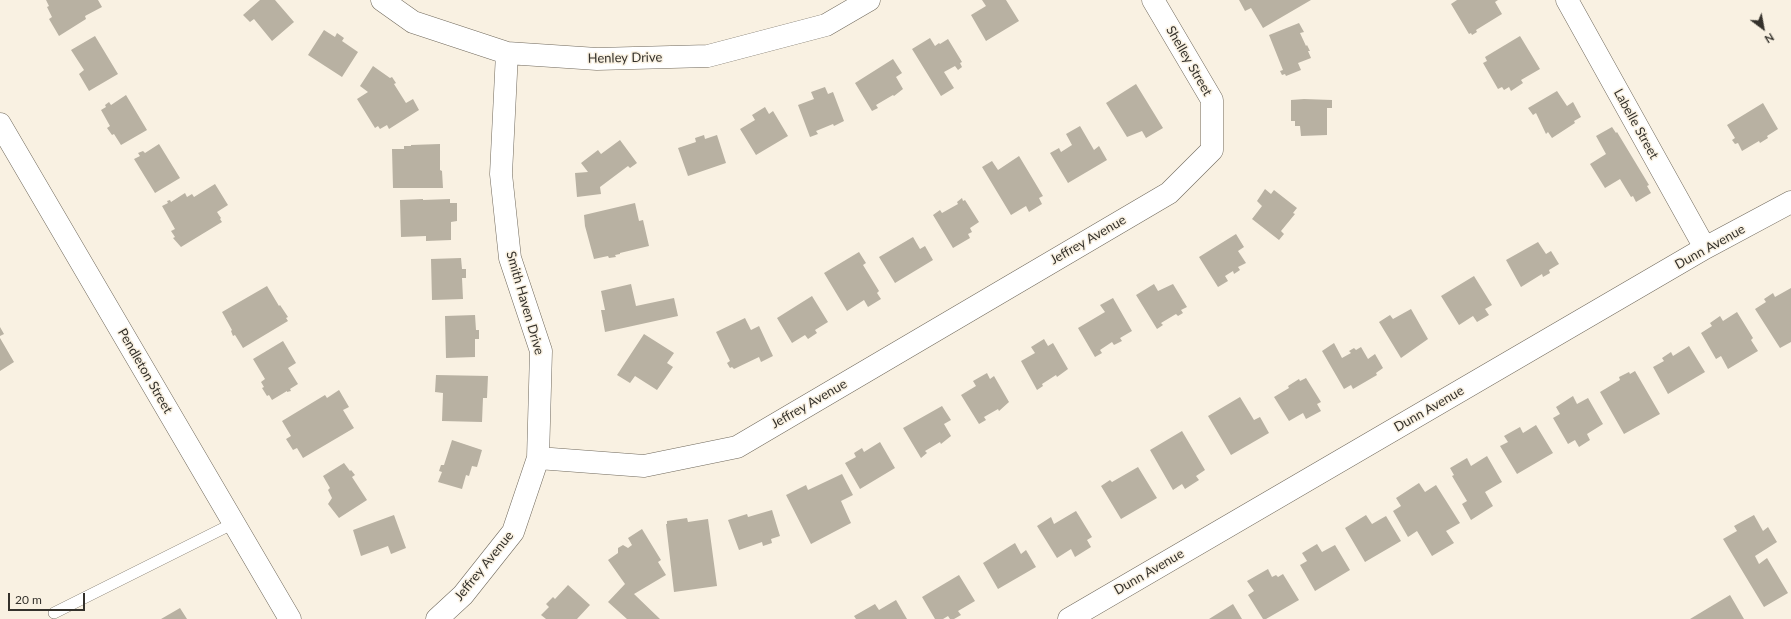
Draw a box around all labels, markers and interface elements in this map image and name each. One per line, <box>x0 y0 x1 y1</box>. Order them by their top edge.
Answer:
north arrow <box>1743 8 1783 48</box>
street label: Shelley Street <box>1163 23 1215 99</box>
text: N <box>1763 31 1777 46</box>
street label: Henley Drive <box>588 50 662 66</box>
street label: Labelle Street <box>1610 86 1662 162</box>
street label: Jeffrey Avenue <box>1047 212 1129 268</box>
street label: Dunn Avenue <box>1672 221 1748 273</box>
street label: Smith Haven Drive <box>503 249 547 357</box>
street label: Pendleton Street <box>114 326 176 416</box>
street label: Jeffrey Avenue <box>768 376 850 432</box>
street label: Dunn Avenue <box>1391 383 1467 435</box>
street label: Jeffrey Avenue <box>451 528 517 604</box>
street label: Dunn Avenue <box>1111 546 1187 598</box>
scale bar <box>10 585 87 611</box>
text: 20 m <box>15 592 42 607</box>

